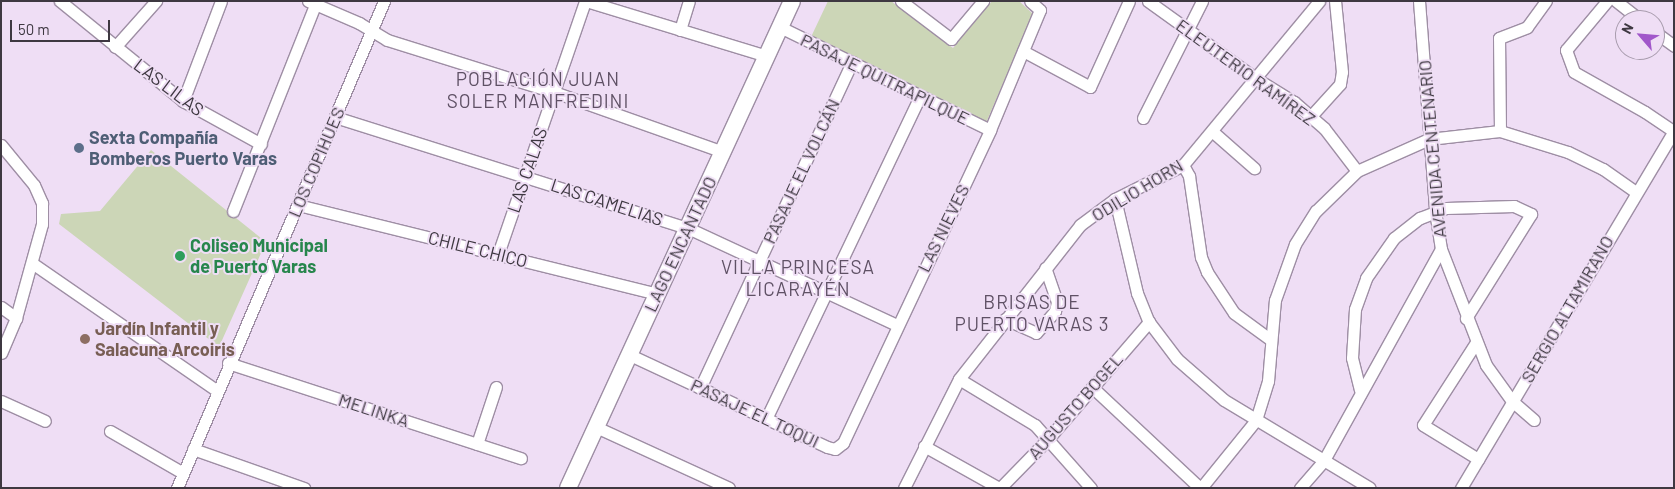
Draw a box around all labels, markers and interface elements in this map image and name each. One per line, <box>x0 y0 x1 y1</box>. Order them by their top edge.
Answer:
scale bar <box>12 10 112 42</box>
north arrow <box>1615 10 1665 60</box>
street label: ELEUTERIO RAMÍREZ <box>1172 14 1320 130</box>
text: 50 m <box>18 20 50 38</box>
text: N <box>1617 20 1637 36</box>
street label: PASAJE QUITRAPILQUE <box>797 29 973 129</box>
street label: LAS LILAS <box>130 54 208 120</box>
street label: AVENIDA CENTENARIO <box>1413 59 1451 239</box>
district label: POBLACIÓN JUAN SOLER MANFREDINI <box>445 68 631 112</box>
street label: PASAJE EL VOLCÁN <box>758 95 844 247</box>
street label: LOS COPIHUES <box>283 104 349 220</box>
street label: LAS CALAS <box>502 124 552 216</box>
place label: Sexta Compañía Bomberos Puerto Varas <box>89 127 277 170</box>
marker: Sexta Compañía Bomberos Puerto Varas <box>73 142 85 154</box>
street label: ODILIO HORN <box>1087 154 1187 226</box>
street label: LAGO ENCANTADO <box>639 173 721 315</box>
street label: LAS CAMELIAS <box>548 174 666 230</box>
street label: LAS NIEVES <box>912 181 974 275</box>
street label: CHILE CHICO <box>426 226 530 272</box>
street label: SERGIO ALTAMIRANO <box>1516 232 1618 386</box>
place label: Coliseo Municipal de Puerto Varas <box>190 235 328 278</box>
marker: Coliseo Municipal de Puerto Varas <box>174 250 186 262</box>
district label: VILLA PRINCESA LICARAYÉN <box>719 256 877 300</box>
district label: BRISAS DE PUERTO VARAS 3 <box>953 291 1111 335</box>
place label: Jardín Infantil y Salacuna Arcoiris <box>95 318 235 360</box>
marker: Jardín Infantil y Salacuna Arcoiris <box>79 333 91 345</box>
street label: AUGUSTO BOGEL <box>1023 348 1127 464</box>
street label: PASAJE EL TOQUI <box>687 374 823 452</box>
street label: MELINKA <box>336 388 412 432</box>

